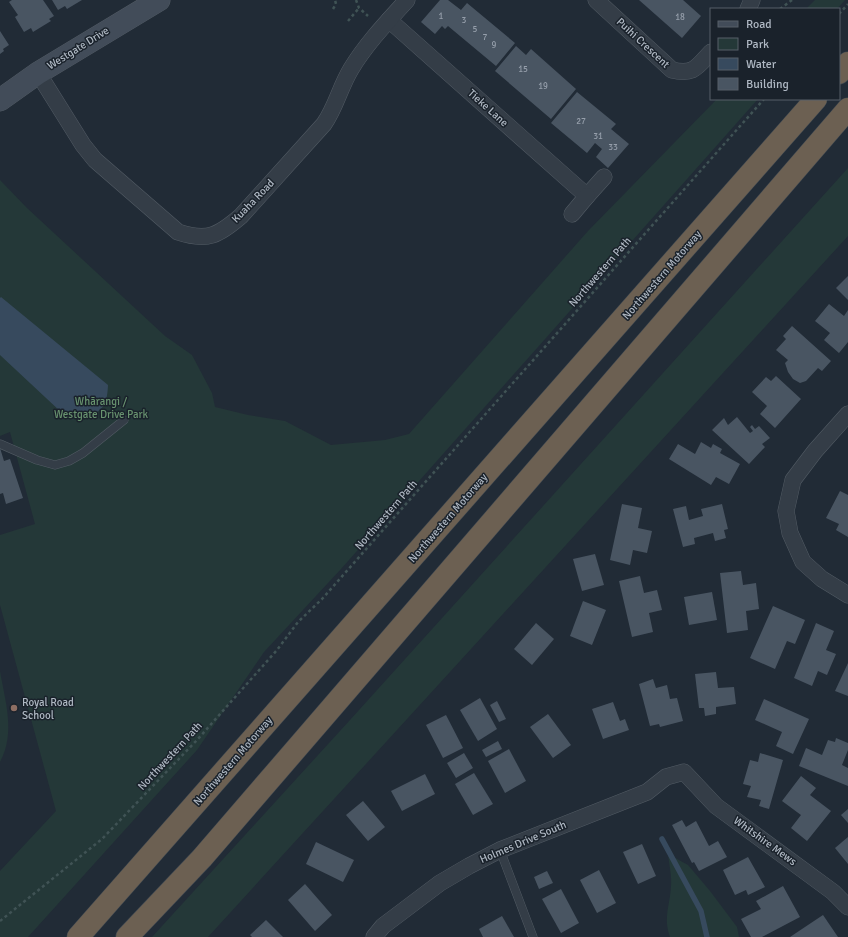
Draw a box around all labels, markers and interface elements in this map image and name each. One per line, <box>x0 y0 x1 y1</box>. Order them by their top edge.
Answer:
legend <box>710 8 840 100</box>
house number: 1 <box>439 11 444 22</box>
house number: 18 <box>675 12 685 23</box>
house number: 3 <box>462 15 467 26</box>
street label: Puihi Crescent <box>614 15 672 71</box>
text: Road <box>746 17 772 32</box>
street label: Westgate Drive <box>45 24 111 72</box>
house number: 5 <box>473 24 478 35</box>
house number: 7 <box>483 32 488 43</box>
text: Park <box>746 37 769 52</box>
house number: 9 <box>492 40 497 51</box>
text: Water <box>746 57 777 72</box>
house number: 15 <box>518 64 528 75</box>
text: Building <box>746 77 789 92</box>
house number: 19 <box>538 81 548 92</box>
street label: Tieke Lane <box>465 86 511 130</box>
house number: 27 <box>576 116 586 127</box>
house number: 31 <box>593 131 603 142</box>
house number: 33 <box>608 142 618 153</box>
street label: Kuaha Road <box>229 176 277 225</box>
street label: Northwestern Motorway <box>620 227 705 322</box>
street label: Northwestern Path <box>566 234 634 310</box>
park label: Whārangi / Westgate Drive Park <box>54 395 149 421</box>
street label: Northwestern Motorway <box>406 470 491 565</box>
street label: Northwestern Path <box>352 477 420 553</box>
place label: Royal Road School <box>22 696 74 722</box>
marker: Royal Road School <box>9 703 19 713</box>
street label: Northwestern Motorway <box>191 713 276 808</box>
street label: Northwestern Path <box>135 719 205 793</box>
street label: Whitshire Mews <box>731 814 799 868</box>
street label: Holmes Drive South <box>478 818 568 866</box>

